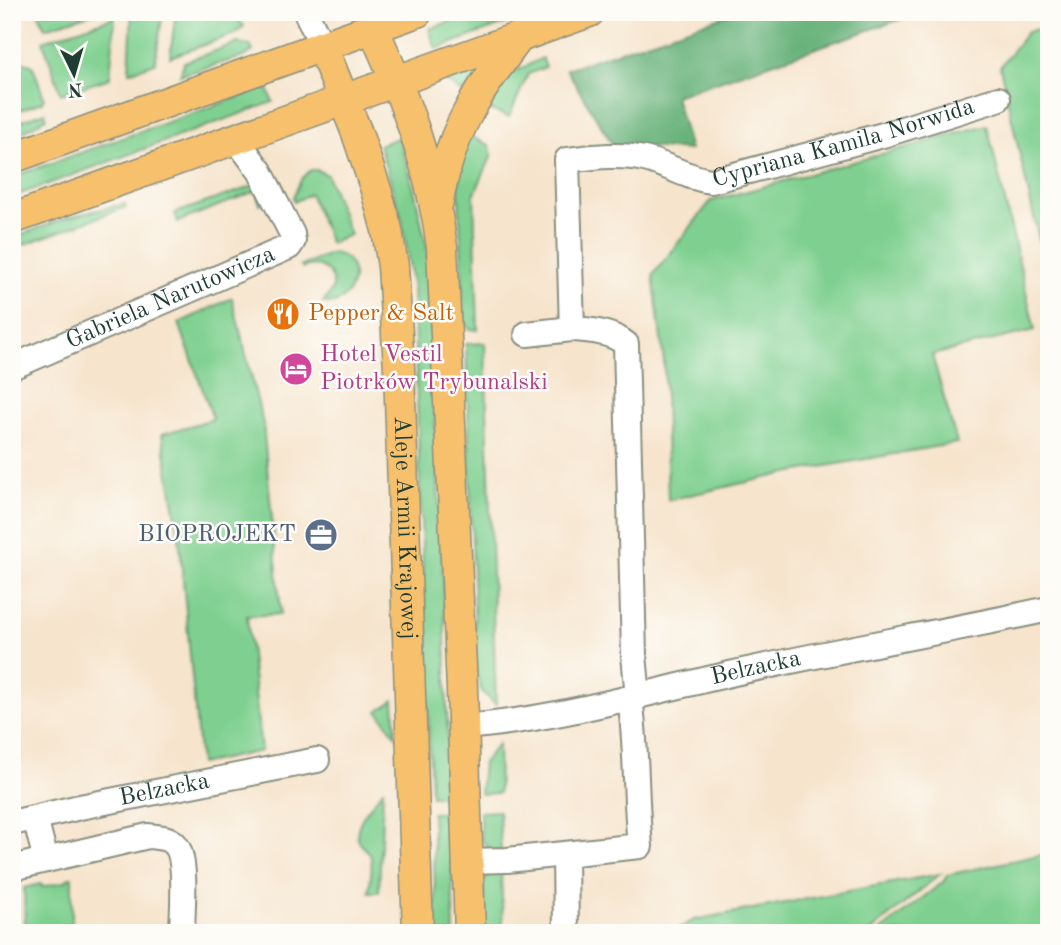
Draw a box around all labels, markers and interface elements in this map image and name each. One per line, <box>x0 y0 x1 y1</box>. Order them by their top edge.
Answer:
north arrow <box>38 38 108 108</box>
text: N <box>67 78 83 99</box>
street label: Cypriana Kamila Norwida <box>710 95 978 192</box>
street label: Gabriela Narutowicza <box>63 242 279 354</box>
restaurant icon: Pepper & Salt <box>264 295 302 333</box>
place label: Pepper & Salt <box>308 302 454 326</box>
place label: Hotel Vestil Piotrków Trybunalski <box>320 343 548 395</box>
hotel icon: Hotel Vestil Piotrków Trybunalski <box>277 350 315 388</box>
street label: Aleje Armii Krajowej <box>389 416 420 640</box>
office icon: BIOPROJEKT <box>302 516 340 554</box>
place label: BIOPROJEKT <box>138 523 296 547</box>
street label: Belzacka <box>709 647 803 690</box>
street label: Belzacka <box>117 770 212 811</box>

